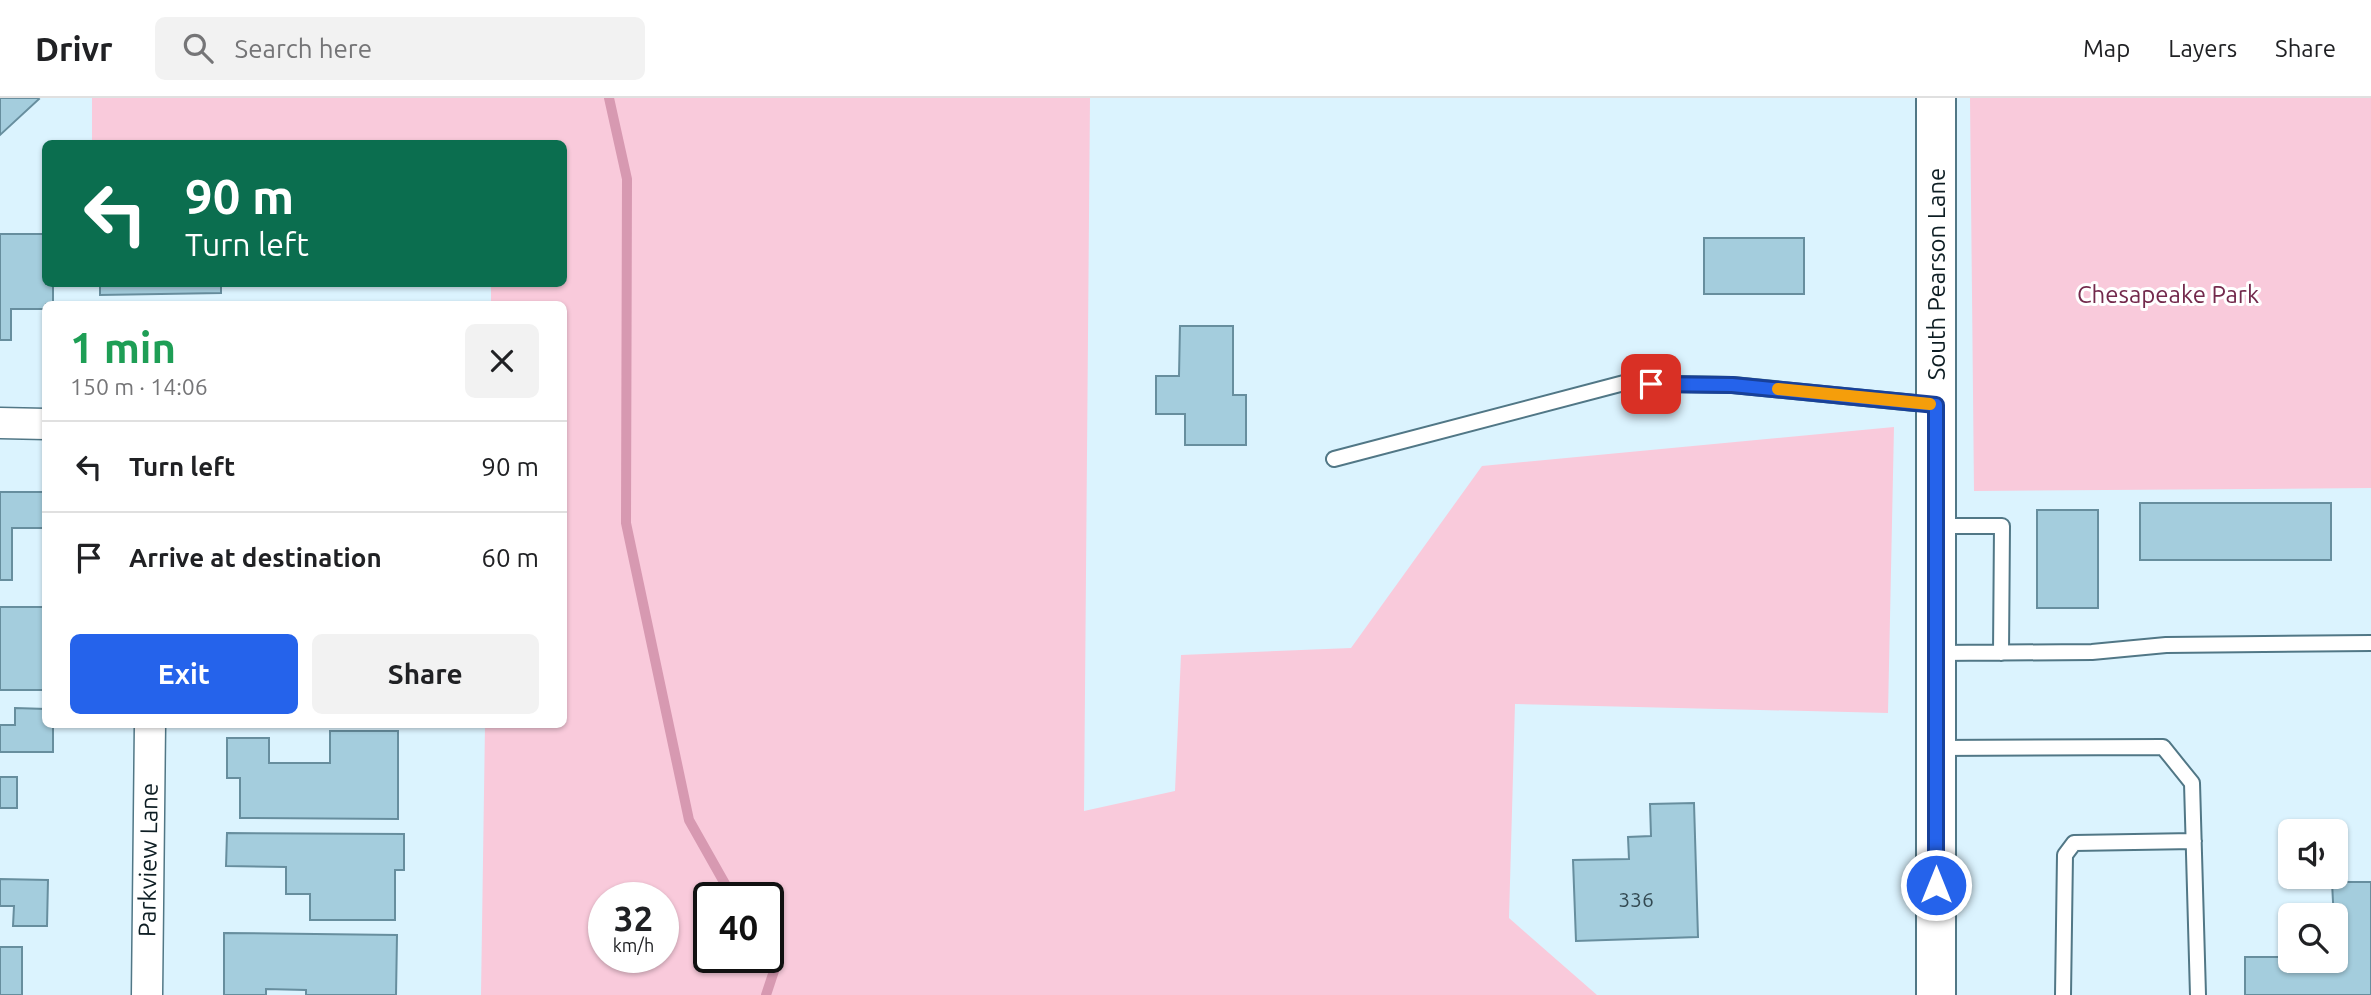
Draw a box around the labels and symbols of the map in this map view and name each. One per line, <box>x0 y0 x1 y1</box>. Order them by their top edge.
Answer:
street label: South Pearson Lane <box>1923 168 1950 380</box>
park label: Chesapeake Park <box>2077 281 2259 308</box>
pin <box>1621 354 1681 414</box>
street label: Parkview Lane <box>133 783 163 937</box>
position arrow <box>1899 848 1973 922</box>
speed limit sign: 40 <box>693 882 784 973</box>
house number: 336 <box>1618 887 1654 911</box>

